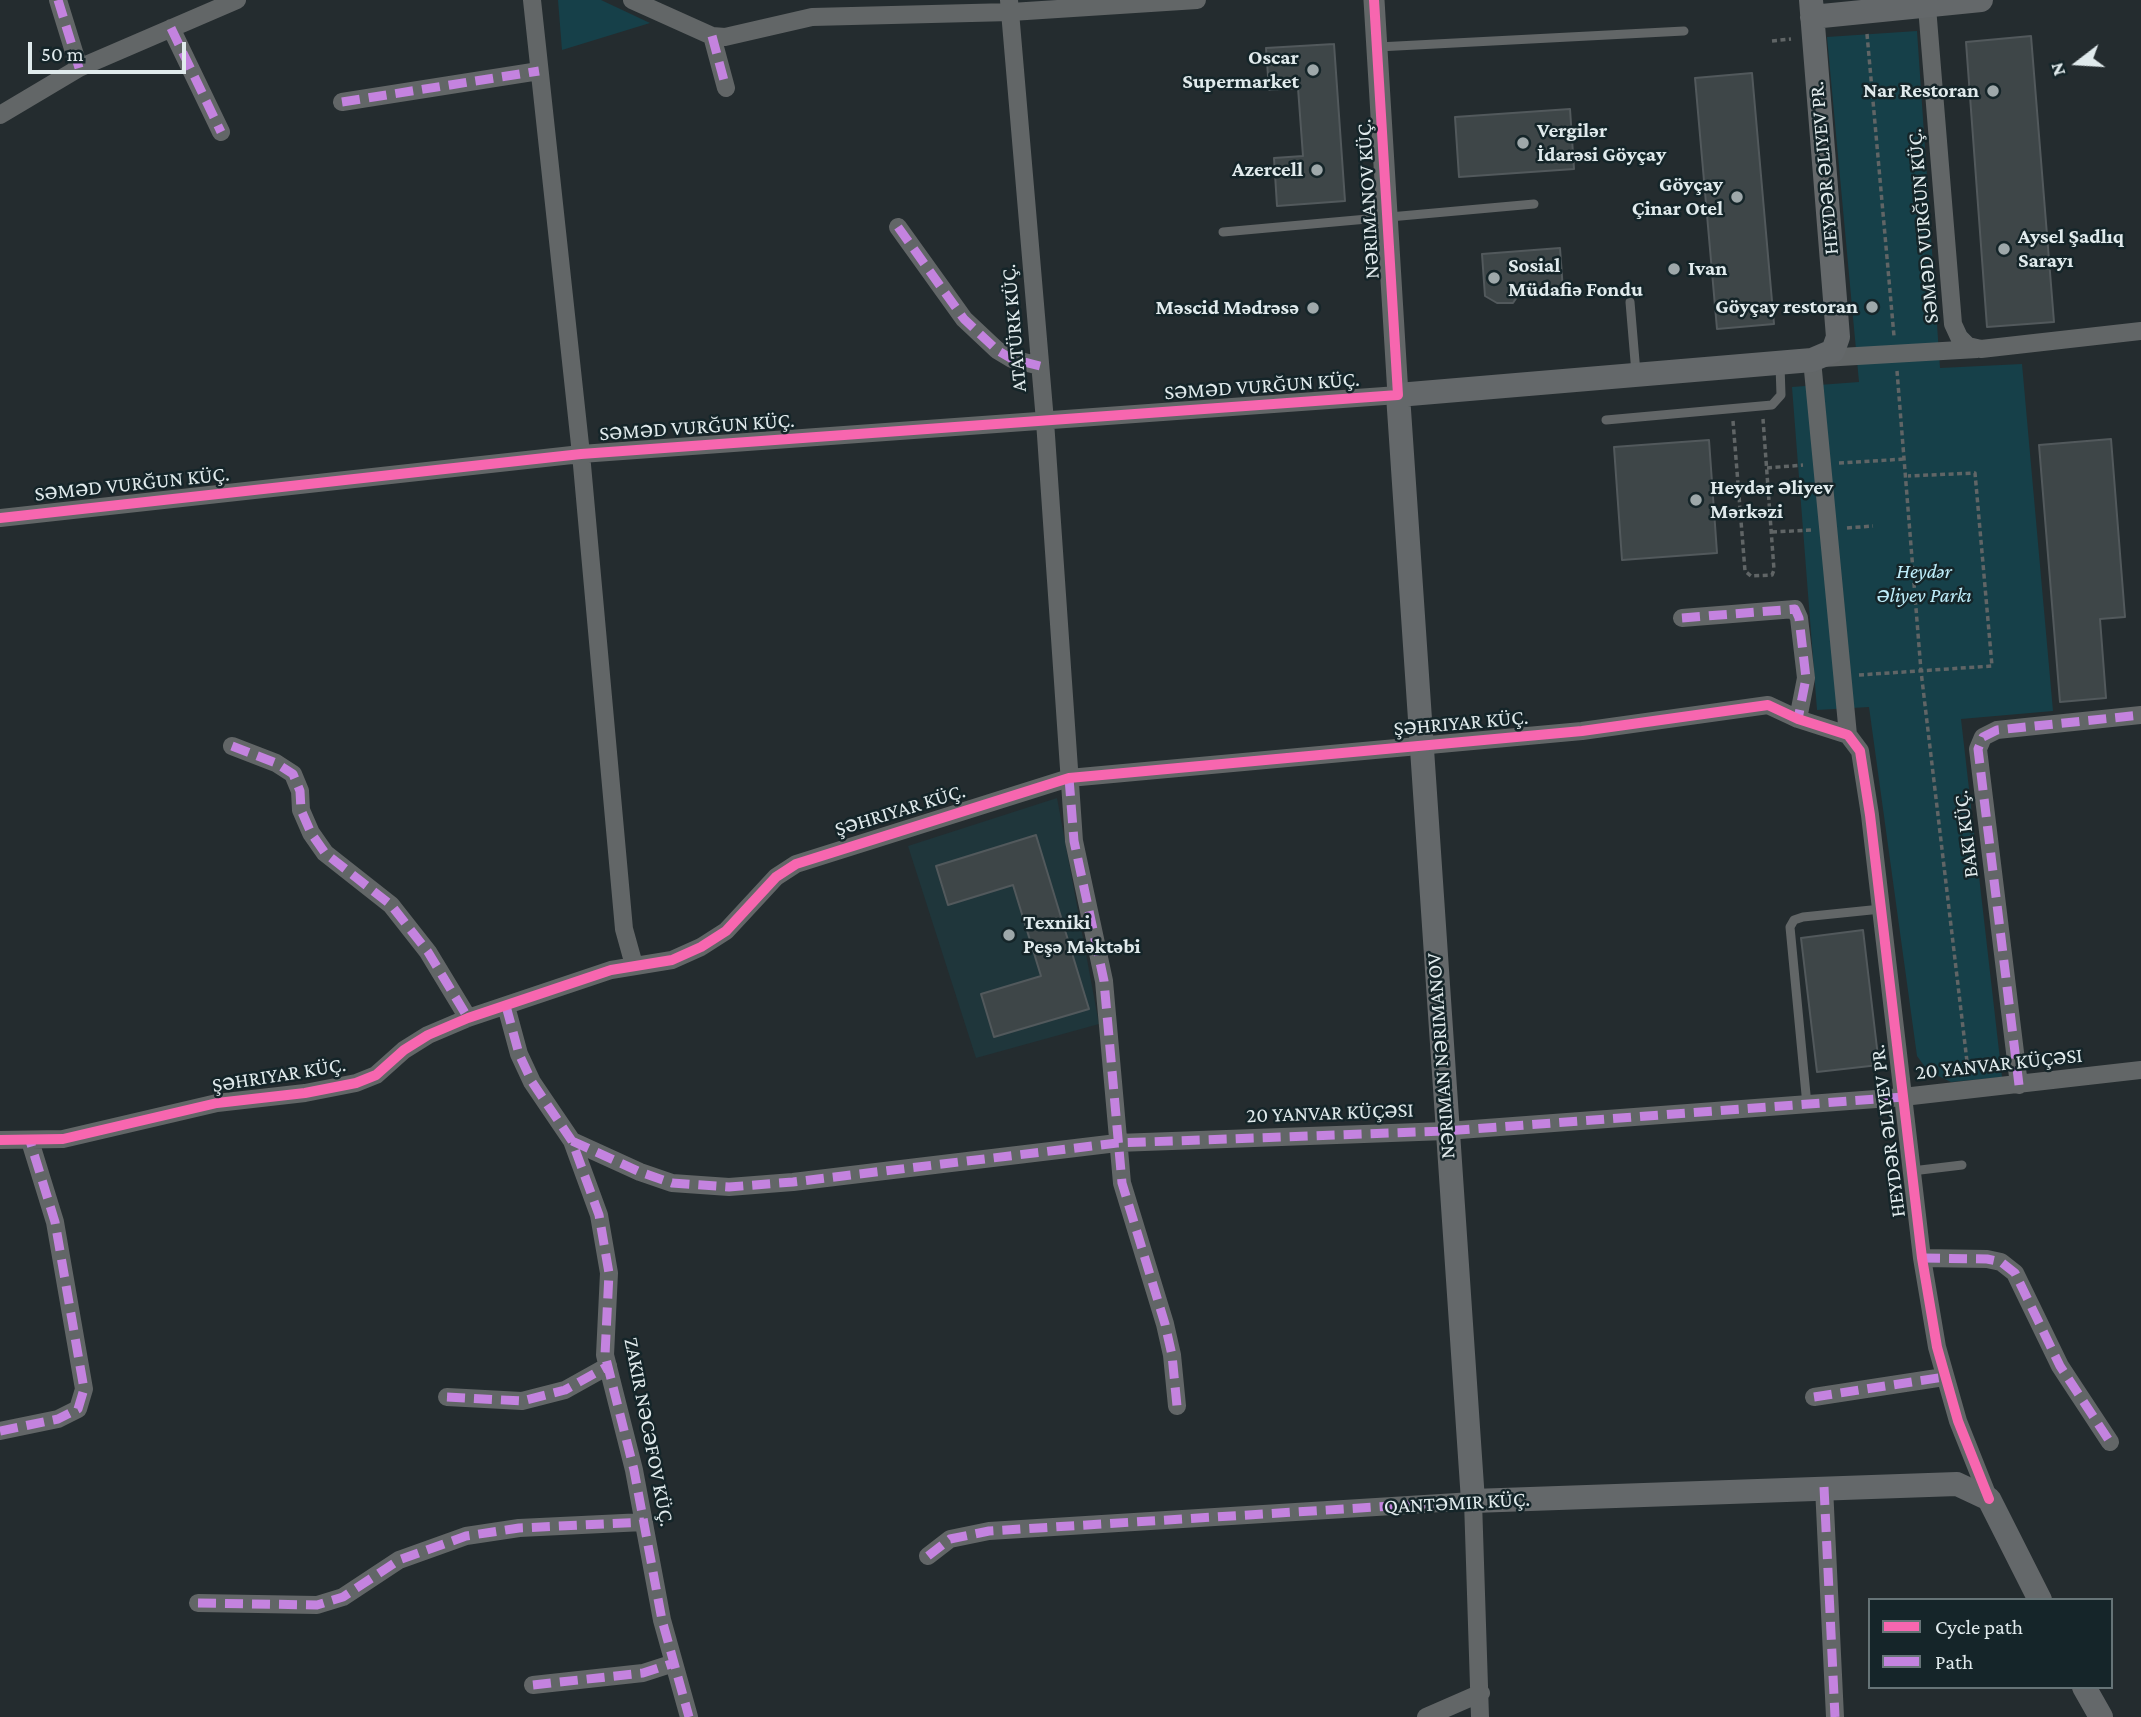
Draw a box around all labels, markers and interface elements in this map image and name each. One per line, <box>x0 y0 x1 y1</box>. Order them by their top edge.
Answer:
scale bar <box>32 28 189 72</box>
north arrow <box>2043 28 2113 98</box>
text: 50 m <box>41 42 84 66</box>
place label: Oscar Supermarket <box>1182 45 1299 95</box>
text: N <box>2046 60 2069 79</box>
marker: Oscar Supermarket <box>1305 62 1321 78</box>
place label: Nar Restoran <box>1863 78 1979 104</box>
street label: HEYDƏR ƏLIYEV PR. <box>1804 80 1844 256</box>
marker: Nar Restoran <box>1985 83 2001 99</box>
street label: NƏRIMANOV KÜÇ. <box>1351 118 1385 280</box>
place label: Vergilər İdarəsi Göyçay <box>1537 118 1666 168</box>
street label: SƏMƏD VURĞUN KÜÇ. <box>1902 127 1944 325</box>
marker: Vergilər İdarəsi Göyçay <box>1515 135 1531 151</box>
place label: Azercell <box>1232 157 1303 183</box>
marker: Azercell <box>1309 162 1325 178</box>
place label: Göyçay Çinar Otel <box>1632 172 1723 222</box>
marker: Göyçay Çinar Otel <box>1729 189 1745 205</box>
place label: Aysel Şadlıq Sarayı <box>2018 224 2124 274</box>
marker: Aysel Şadlıq Sarayı <box>1996 241 2012 257</box>
place label: Sosial Müdafiə Fondu <box>1508 253 1643 303</box>
place label: Ivan <box>1688 256 1727 282</box>
marker: Ivan <box>1666 261 1682 277</box>
street label: ATATÜRK KÜÇ. <box>996 263 1032 393</box>
marker: Sosial Müdafiə Fondu <box>1486 270 1502 286</box>
place label: Göyçay restoran <box>1715 294 1858 320</box>
place label: Məscid Mədrəsə <box>1156 295 1299 321</box>
marker: Göyçay restoran <box>1864 299 1880 315</box>
marker: Məscid Mədrəsə <box>1305 300 1321 316</box>
street label: SƏMƏD VURĞUN KÜÇ. <box>1163 367 1361 405</box>
street label: SƏMƏD VURĞUN KÜÇ. <box>598 408 796 446</box>
street label: SƏMƏD VURĞUN KÜÇ. <box>33 461 231 507</box>
place label: Heydər Əliyev Mərkəzi <box>1710 475 1833 525</box>
marker: Heydər Əliyev Mərkəzi <box>1688 492 1704 508</box>
park label: Heydər Əliyev Parkı <box>1876 559 1972 609</box>
street label: ŞƏHRIYAR KÜÇ. <box>1393 705 1529 741</box>
street label: ŞƏHRIYAR KÜÇ. <box>832 778 968 842</box>
street label: BAKI KÜÇ. <box>1948 789 1984 879</box>
place label: Texniki Peşə Məktəbi <box>1023 910 1141 960</box>
marker: Texniki Peşə Məktəbi <box>1001 927 1017 943</box>
street label: NƏRIMAN NƏRIMANOV <box>1421 952 1461 1160</box>
street label: HEYDƏR ƏLIYEV PR. <box>1865 1043 1911 1219</box>
street label: 20 YANVAR KÜÇƏSI <box>1914 1043 2084 1085</box>
street label: ŞƏHRIYAR KÜÇ. <box>210 1052 348 1098</box>
street label: 20 YANVAR KÜÇƏSI <box>1246 1097 1414 1129</box>
street label: ZAKIR NƏCƏFOV KÜÇ. <box>618 1335 680 1529</box>
street label: QANTƏMIR KÜÇ. <box>1383 1487 1531 1519</box>
legend <box>1868 1598 2113 1689</box>
text: Cycle path <box>1935 1615 2023 1639</box>
text: Path <box>1935 1650 1973 1674</box>

